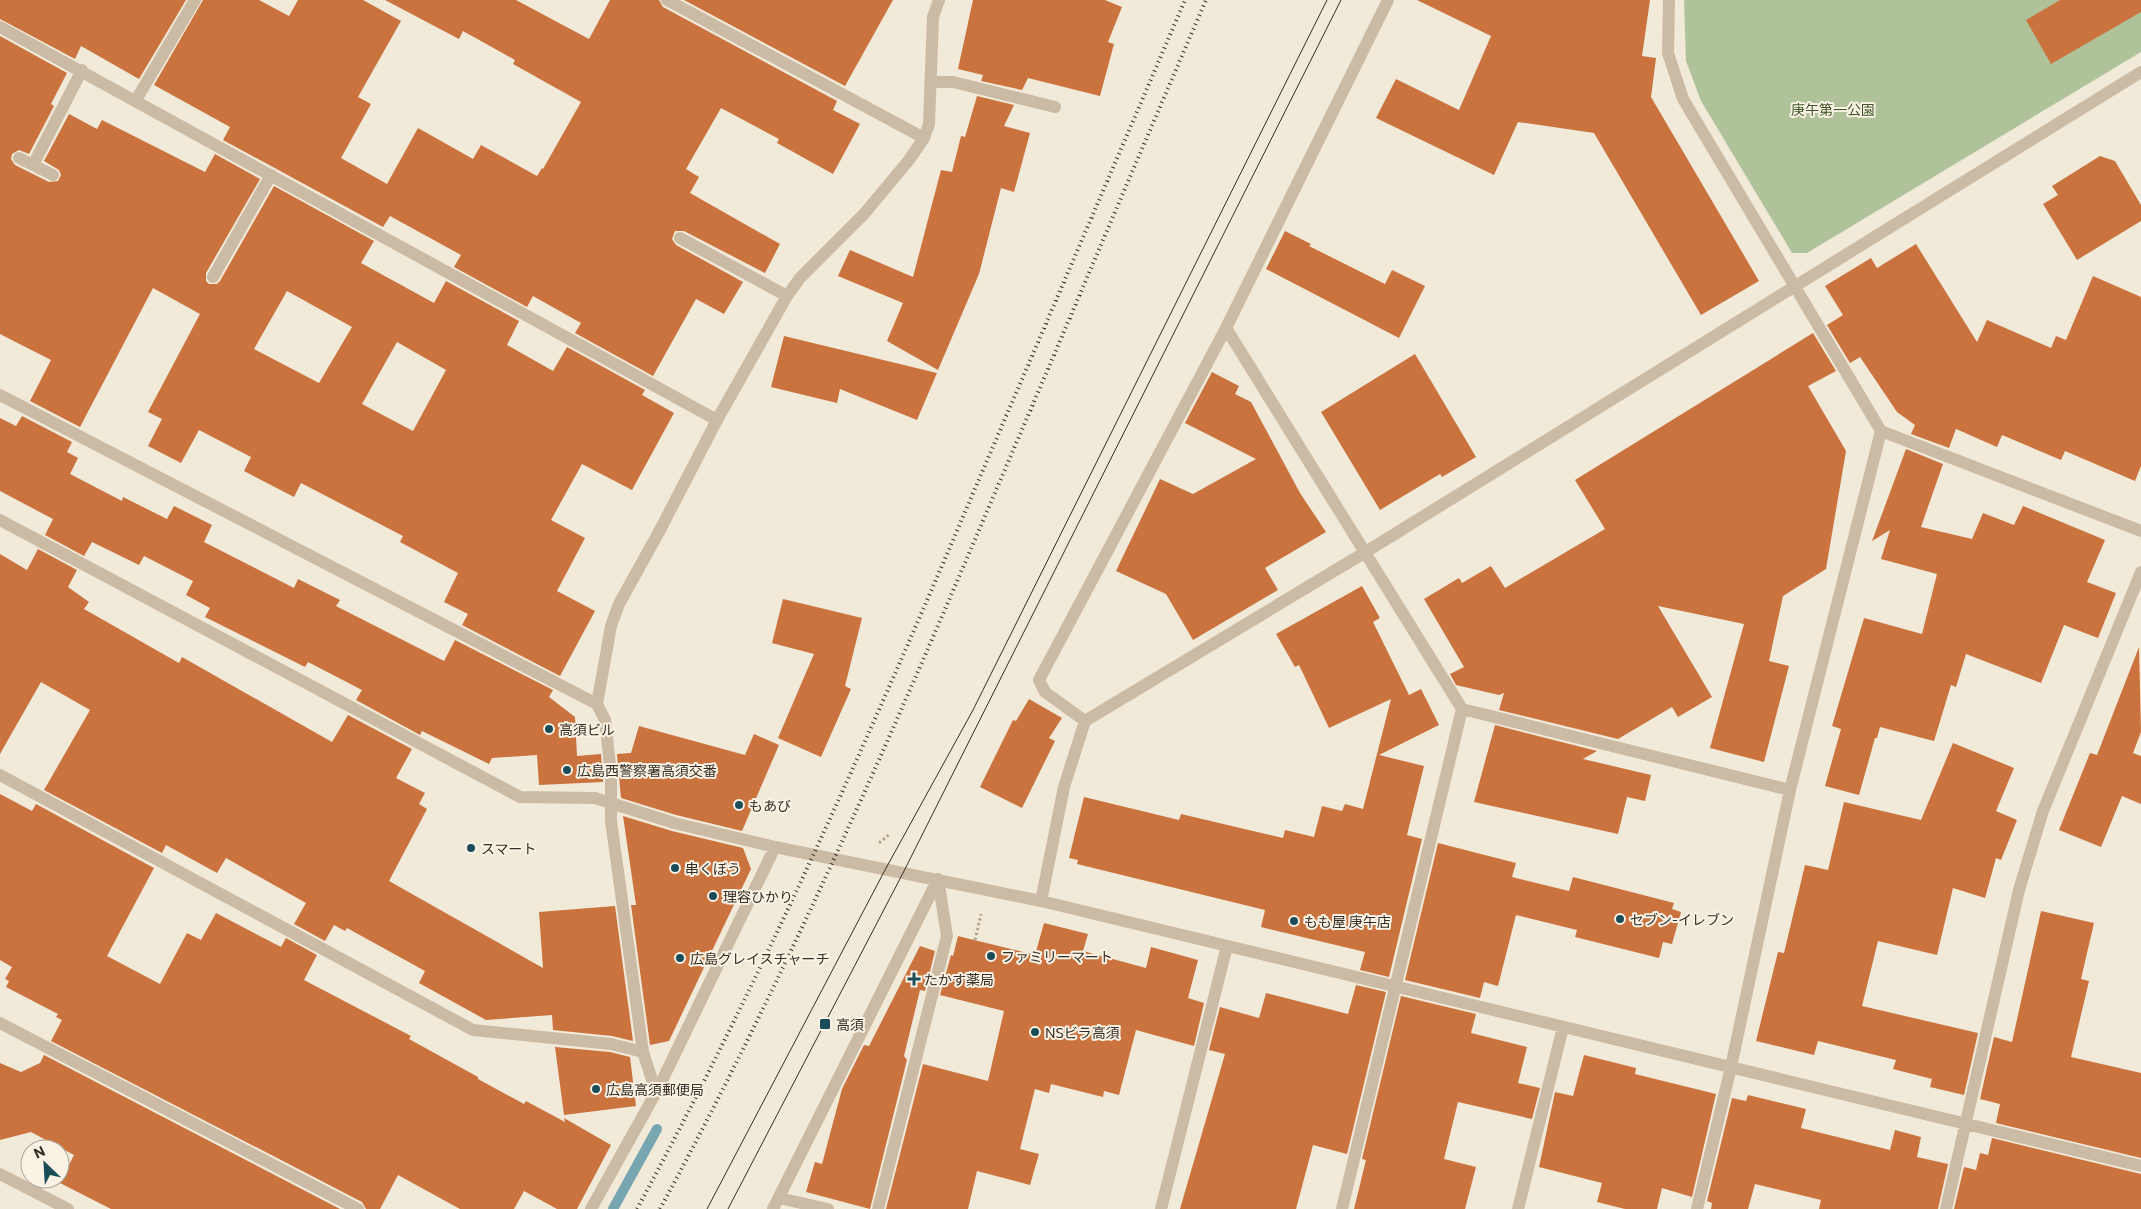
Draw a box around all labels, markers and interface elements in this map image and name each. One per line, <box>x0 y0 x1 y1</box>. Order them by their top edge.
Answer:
park label: 庚午第一公園 <box>1791 101 1875 118</box>
place label: 高須ビル <box>559 721 615 738</box>
marker: 高須ビル <box>543 723 555 735</box>
place label: 広島西警察署高須交番 <box>577 762 717 779</box>
marker: 広島西警察署高須交番 <box>561 764 573 776</box>
place label: もあび <box>749 797 791 814</box>
marker: もあび <box>733 799 745 811</box>
place label: スマート <box>481 840 537 857</box>
marker: スマート <box>465 842 477 854</box>
place label: 串くぼう <box>685 860 741 877</box>
marker: 串くぼう <box>669 862 681 874</box>
place label: 理容ひかり <box>723 888 793 905</box>
marker: 理容ひかり <box>707 890 719 902</box>
place label: セブン-イレブン <box>1630 911 1734 928</box>
place label: もも屋 庚午店 <box>1304 913 1391 930</box>
marker: セブン-イレブン <box>1614 913 1626 925</box>
marker: もも屋 庚午店 <box>1288 915 1300 927</box>
place label: ファミリーマート <box>1001 948 1113 965</box>
place label: 広島グレイスチャーチ <box>690 950 829 967</box>
marker: ファミリーマート <box>985 950 997 962</box>
marker: 広島グレイスチャーチ <box>674 952 686 964</box>
place label: たかす薬局 <box>924 971 994 988</box>
marker: たかす薬局 <box>908 973 920 985</box>
place label: 高須 <box>836 1016 864 1033</box>
marker: 高須 <box>818 1017 832 1031</box>
place label: NSビラ高須 <box>1045 1024 1120 1041</box>
marker: NSビラ高須 <box>1029 1026 1041 1038</box>
place label: 広島高須郵便局 <box>606 1081 704 1098</box>
marker: 広島高須郵便局 <box>590 1083 602 1095</box>
north arrow <box>20 1139 70 1189</box>
text: N <box>31 1142 48 1162</box>

